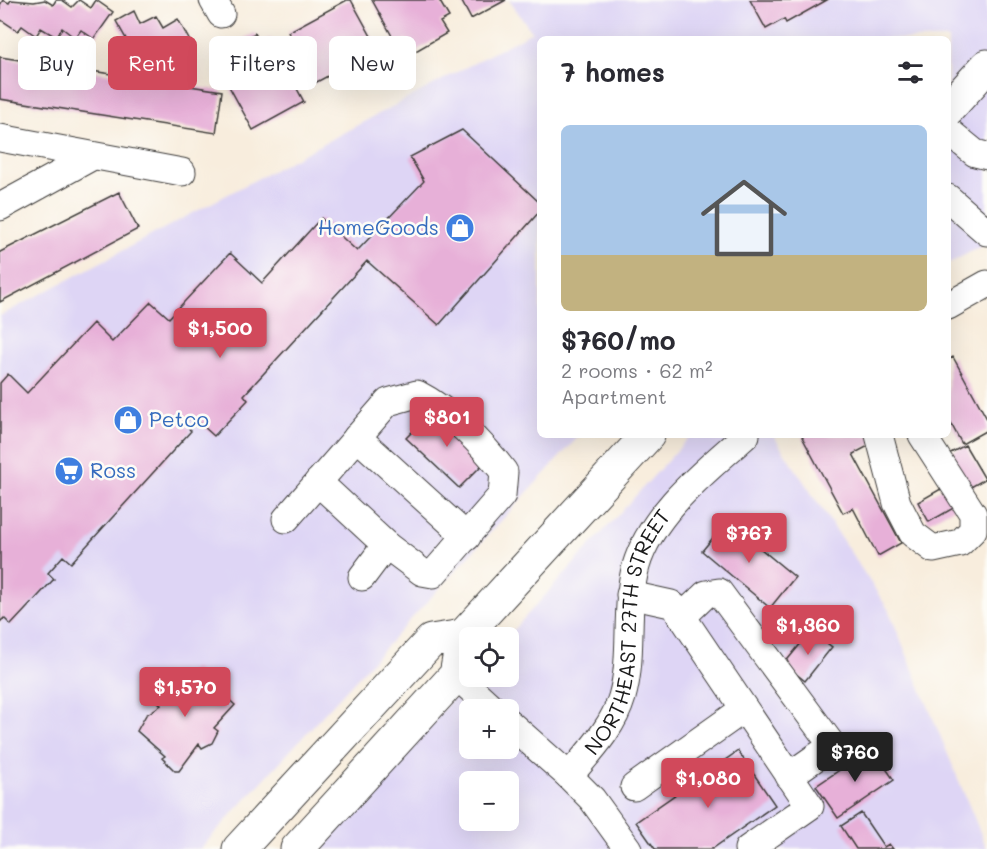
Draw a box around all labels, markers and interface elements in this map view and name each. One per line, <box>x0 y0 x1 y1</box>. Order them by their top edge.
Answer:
chip: Buy <box>18 36 96 90</box>
chip: Rent <box>108 36 197 90</box>
chip: Filters <box>209 36 317 90</box>
chip: New <box>329 36 416 90</box>
text: 7 homes <box>561 55 665 89</box>
icon: filters <box>894 56 927 89</box>
icon: home <box>690 164 798 272</box>
shop icon: HomeGoods <box>444 212 476 244</box>
place label: HomeGoods <box>318 213 439 240</box>
pin: $1,500 <box>171 308 269 359</box>
text: $1,500 <box>188 314 252 340</box>
text: $760/mo <box>561 323 676 357</box>
text: 2 rooms · 62 m² <box>561 357 713 383</box>
text: Apartment <box>561 383 667 409</box>
pin: $801 <box>411 397 483 448</box>
text: $801 <box>424 403 470 429</box>
shop icon: Petco <box>112 404 144 436</box>
place label: Petco <box>149 405 209 432</box>
supermarket icon: Ross <box>53 455 85 487</box>
place label: Ross <box>90 456 136 483</box>
street label: NORTHEAST 27TH STREET <box>578 503 675 760</box>
pin: $767 <box>713 513 785 564</box>
text: $767 <box>726 519 772 545</box>
pin: $1,360 <box>759 605 857 656</box>
text: $1,360 <box>776 611 840 637</box>
map controls <box>459 627 519 831</box>
button: locate <box>459 627 519 687</box>
pin: $1,570 <box>136 667 234 718</box>
text: $1,570 <box>153 673 217 699</box>
button: + <box>459 699 519 759</box>
pin: $760 <box>819 732 891 783</box>
text: $760 <box>831 738 879 764</box>
pin: $1,080 <box>659 758 757 809</box>
text: $1,080 <box>675 764 741 790</box>
button: − <box>459 771 519 831</box>

